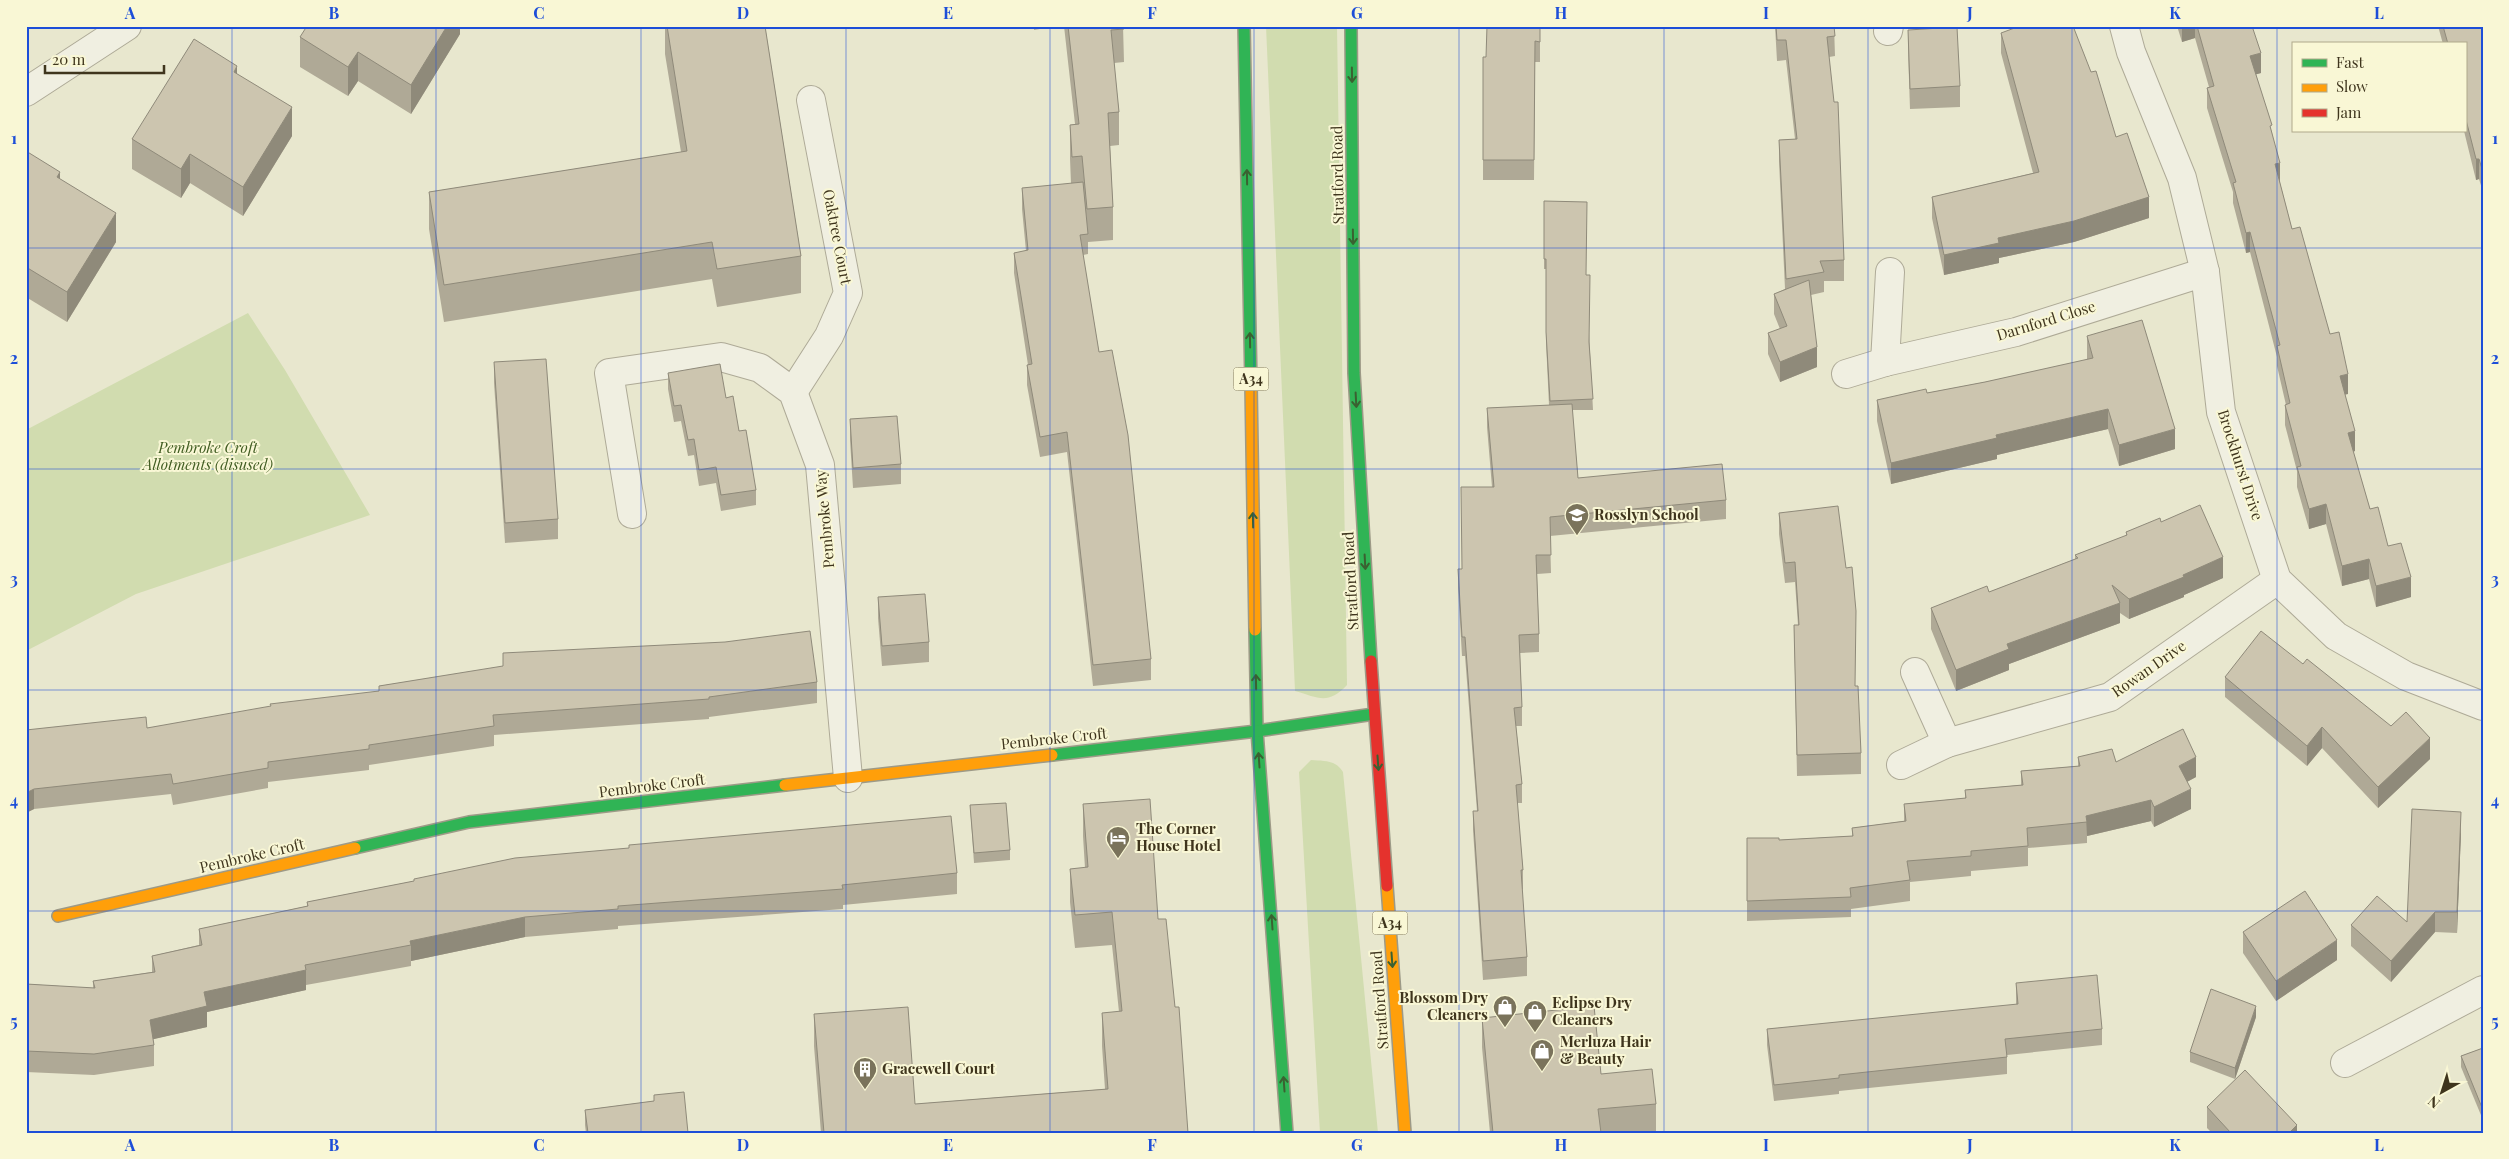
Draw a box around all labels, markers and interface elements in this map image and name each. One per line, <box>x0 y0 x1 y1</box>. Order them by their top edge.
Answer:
text: A <box>124 2 136 23</box>
text: B <box>329 2 340 23</box>
text: C <box>533 2 545 23</box>
text: D <box>737 2 749 23</box>
text: E <box>943 2 953 23</box>
text: F <box>1147 2 1157 23</box>
text: G <box>1351 2 1363 23</box>
text: H <box>1555 2 1568 23</box>
text: I <box>1763 2 1769 23</box>
text: J <box>1966 2 1973 23</box>
text: K <box>2169 2 2181 23</box>
text: L <box>2374 2 2384 23</box>
scale bar <box>45 42 164 74</box>
legend <box>2292 42 2466 132</box>
text: 20 m <box>52 49 86 69</box>
text: Fast <box>2336 52 2365 72</box>
one-way arrow <box>1347 66 1357 83</box>
text: Slow <box>2336 76 2368 96</box>
text: Jam <box>2335 102 2362 122</box>
street label: Stratford Road <box>1326 125 1348 225</box>
text: 1 <box>11 127 17 148</box>
text: 1 <box>2492 127 2498 148</box>
one-way arrow <box>1242 169 1252 186</box>
street label: Oaktree Court <box>819 187 857 287</box>
one-way arrow <box>1348 229 1358 245</box>
street label: Darnford Close <box>1994 295 2098 345</box>
one-way arrow <box>1245 332 1255 348</box>
text: 2 <box>10 347 18 368</box>
text: 2 <box>2491 347 2499 368</box>
road number: A34 <box>1234 368 1268 390</box>
one-way arrow <box>1352 392 1361 408</box>
street label: Brockhurst Drive <box>2214 407 2268 523</box>
park label: Pembroke Croft Allotments (disused) <box>141 437 273 474</box>
street label: Pembroke Way <box>810 469 838 569</box>
school or university icon: Rosslyn School <box>1564 502 1590 536</box>
place label: Rosslyn School <box>1594 504 1699 524</box>
one-way arrow <box>1248 512 1258 528</box>
street label: Stratford Road <box>1337 531 1363 631</box>
one-way arrow <box>1361 554 1370 570</box>
text: 3 <box>10 568 18 589</box>
text: 3 <box>2491 568 2499 589</box>
street label: Rowan Drive <box>2107 635 2189 701</box>
one-way arrow <box>1251 674 1261 690</box>
street label: Pembroke Croft <box>1000 722 1109 754</box>
one-way arrow <box>1255 752 1264 768</box>
one-way arrow <box>1373 754 1382 770</box>
street label: Pembroke Croft <box>598 768 707 801</box>
text: 4 <box>10 789 18 810</box>
text: 4 <box>2491 789 2499 810</box>
place label: The Corner House Hotel <box>1136 818 1221 855</box>
hotel icon: The Corner House Hotel <box>1105 825 1131 859</box>
street label: Pembroke Croft <box>198 833 307 877</box>
road number: A34 <box>1372 911 1408 934</box>
one-way arrow <box>1267 914 1277 930</box>
street label: Stratford Road <box>1366 950 1392 1050</box>
one-way arrow <box>1388 951 1397 967</box>
place label: Blossom Dry Cleaners <box>1399 987 1488 1024</box>
place label: Eclipse Dry Cleaners <box>1552 992 1632 1029</box>
shop icon: Blossom Dry Cleaners <box>1492 994 1518 1028</box>
shop icon: Eclipse Dry Cleaners <box>1522 999 1548 1033</box>
text: 5 <box>10 1010 18 1031</box>
text: 5 <box>2491 1010 2499 1031</box>
place label: Merluza Hair & Beauty <box>1560 1031 1651 1068</box>
shop icon: Merluza Hair & Beauty <box>1529 1038 1555 1072</box>
building icon: Gracewell Court <box>852 1056 878 1090</box>
place label: Gracewell Court <box>882 1058 996 1078</box>
north arrow <box>2416 1066 2466 1116</box>
one-way arrow <box>1279 1076 1288 1092</box>
text: N <box>2424 1092 2443 1113</box>
text: A <box>124 1134 136 1155</box>
text: B <box>329 1134 340 1155</box>
text: C <box>533 1134 545 1155</box>
text: D <box>737 1134 749 1155</box>
text: E <box>943 1134 953 1155</box>
text: F <box>1147 1134 1157 1155</box>
text: G <box>1351 1134 1363 1155</box>
text: H <box>1555 1134 1568 1155</box>
text: I <box>1763 1134 1769 1155</box>
text: J <box>1966 1134 1973 1155</box>
text: K <box>2169 1134 2181 1155</box>
text: L <box>2374 1134 2384 1155</box>

